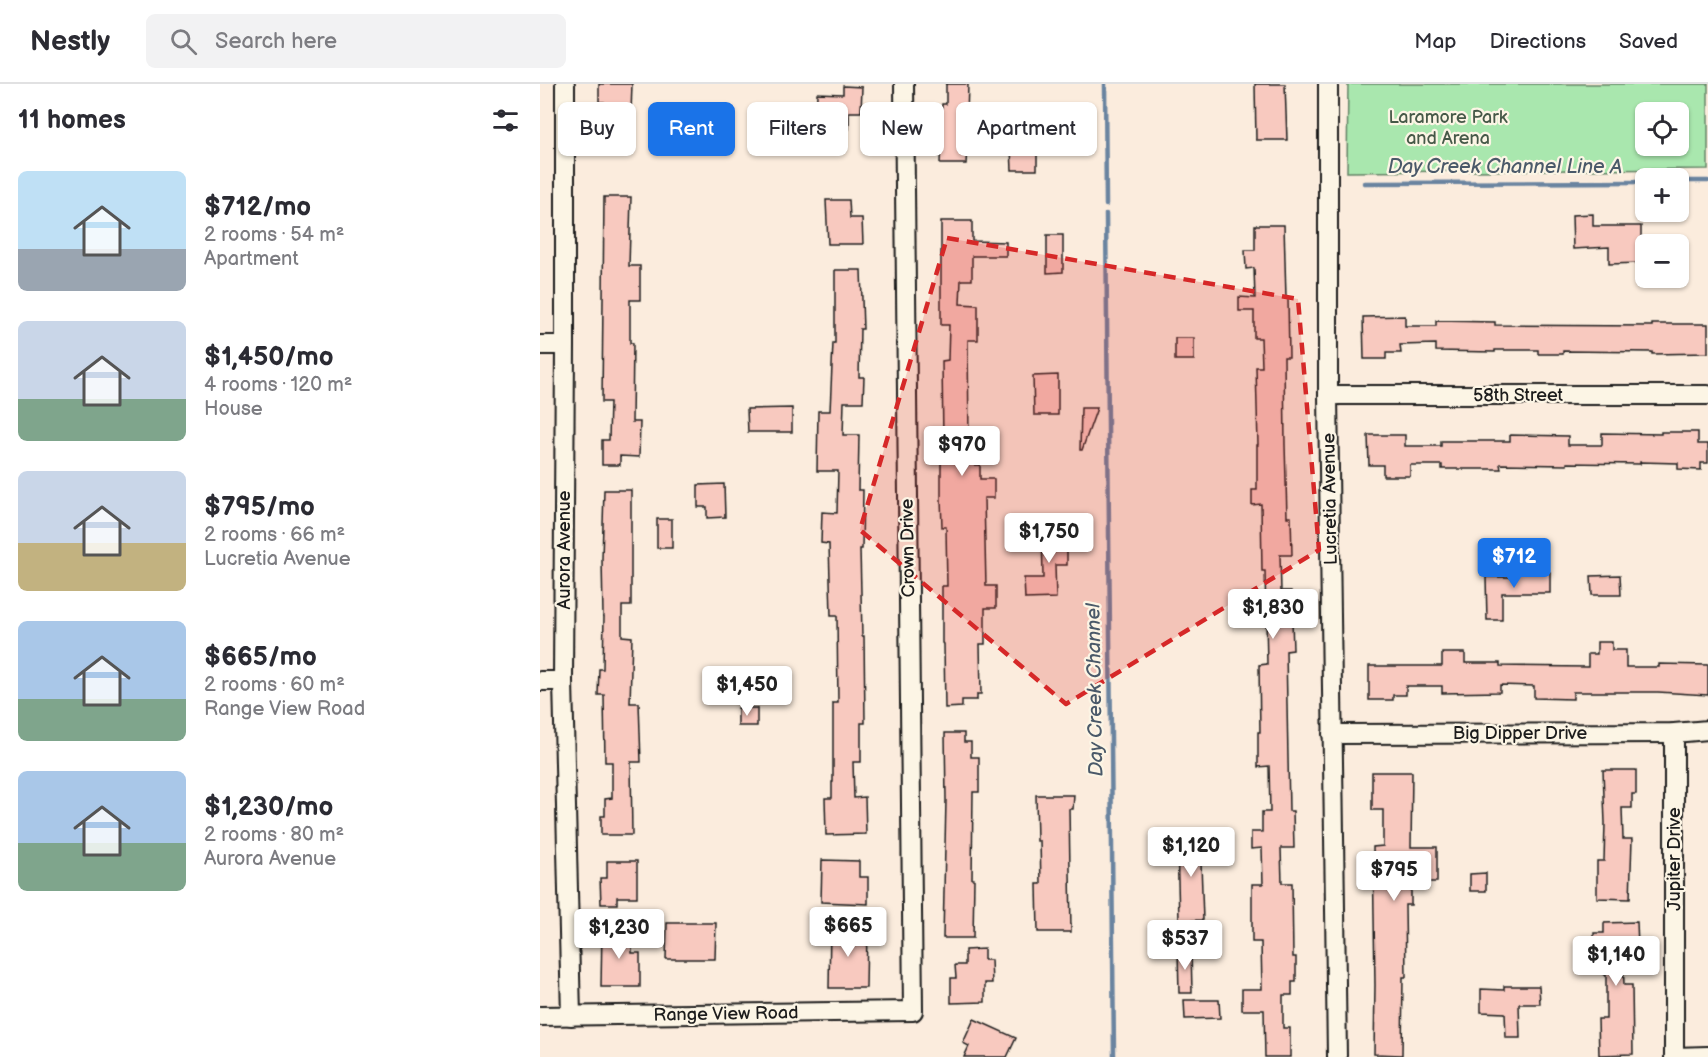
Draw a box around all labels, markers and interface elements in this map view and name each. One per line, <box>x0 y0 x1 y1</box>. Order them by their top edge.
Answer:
search box <box>146 14 566 68</box>
text: Nestly <box>30 25 110 58</box>
icon: search <box>167 25 200 58</box>
text: Search here <box>215 28 337 55</box>
text: Map <box>1414 29 1457 54</box>
text: Directions <box>1490 29 1586 54</box>
text: Saved <box>1619 29 1678 54</box>
chip: Buy <box>558 102 636 156</box>
chip: Rent <box>648 102 735 156</box>
chip: Filters <box>747 102 848 156</box>
chip: New <box>860 102 944 156</box>
chip: Apartment <box>956 102 1097 156</box>
map controls <box>1635 102 1689 288</box>
button: locate <box>1635 102 1689 156</box>
icon: filters <box>489 104 522 137</box>
text: 11 homes <box>18 105 126 136</box>
park label: Laramore Park and Arena <box>1388 107 1508 149</box>
water label: Day Creek Channel Line A <box>1388 155 1622 179</box>
button: + <box>1635 168 1689 222</box>
text: $712/mo <box>204 192 311 223</box>
icon: home <box>66 195 138 267</box>
text: 2 rooms · 54 m² <box>204 223 344 247</box>
button: − <box>1635 234 1689 288</box>
text: Apartment <box>204 247 299 271</box>
text: $1,450/mo <box>204 342 334 373</box>
icon: home <box>66 345 138 417</box>
text: 4 rooms · 120 m² <box>204 373 353 397</box>
street label: 58th Street <box>1473 385 1564 406</box>
text: House <box>204 397 263 421</box>
pin: $970 <box>926 426 998 477</box>
text: $970 <box>938 433 986 457</box>
street label: Lucretia Avenue <box>1318 433 1342 565</box>
street label: Aurora Avenue <box>554 490 575 609</box>
text: $795/mo <box>204 492 315 523</box>
icon: home <box>66 495 138 567</box>
street label: Crown Drive <box>897 498 919 597</box>
pin: $1,750 <box>1000 513 1098 564</box>
text: $1,750 <box>1018 520 1080 544</box>
text: 2 rooms · 66 m² <box>204 523 345 547</box>
pin: $712 <box>1478 538 1550 589</box>
text: $712 <box>1492 545 1536 569</box>
text: Lucretia Avenue <box>204 547 351 571</box>
pin: $1,830 <box>1224 589 1322 640</box>
text: $1,830 <box>1242 596 1304 620</box>
water label: Day Creek Channel <box>1081 602 1109 777</box>
text: $665/mo <box>204 642 317 673</box>
icon: home <box>66 645 138 717</box>
pin: $1,450 <box>698 666 796 717</box>
text: 2 rooms · 60 m² <box>204 673 345 697</box>
text: $1,450 <box>716 673 778 697</box>
text: Range View Road <box>204 697 365 721</box>
street label: Big Dipper Drive <box>1453 723 1587 744</box>
text: $1,230/mo <box>204 792 333 823</box>
icon: home <box>66 795 138 867</box>
street label: Jupiter Drive <box>1664 807 1685 911</box>
text: 2 rooms · 80 m² <box>204 823 344 847</box>
pin: $1,120 <box>1142 827 1240 878</box>
text: $1,120 <box>1162 834 1220 858</box>
text: Aurora Avenue <box>204 847 336 871</box>
pin: $795 <box>1358 851 1430 902</box>
text: $795 <box>1370 858 1418 882</box>
pin: $665 <box>812 907 884 958</box>
pin: $1,230 <box>570 909 668 960</box>
text: $665 <box>824 914 872 938</box>
text: $1,230 <box>588 916 650 940</box>
pin: $537 <box>1149 920 1221 971</box>
text: $537 <box>1161 927 1209 951</box>
pin: $1,140 <box>1567 936 1665 987</box>
text: $1,140 <box>1587 943 1645 967</box>
street label: Range View Road <box>653 1002 799 1026</box>

